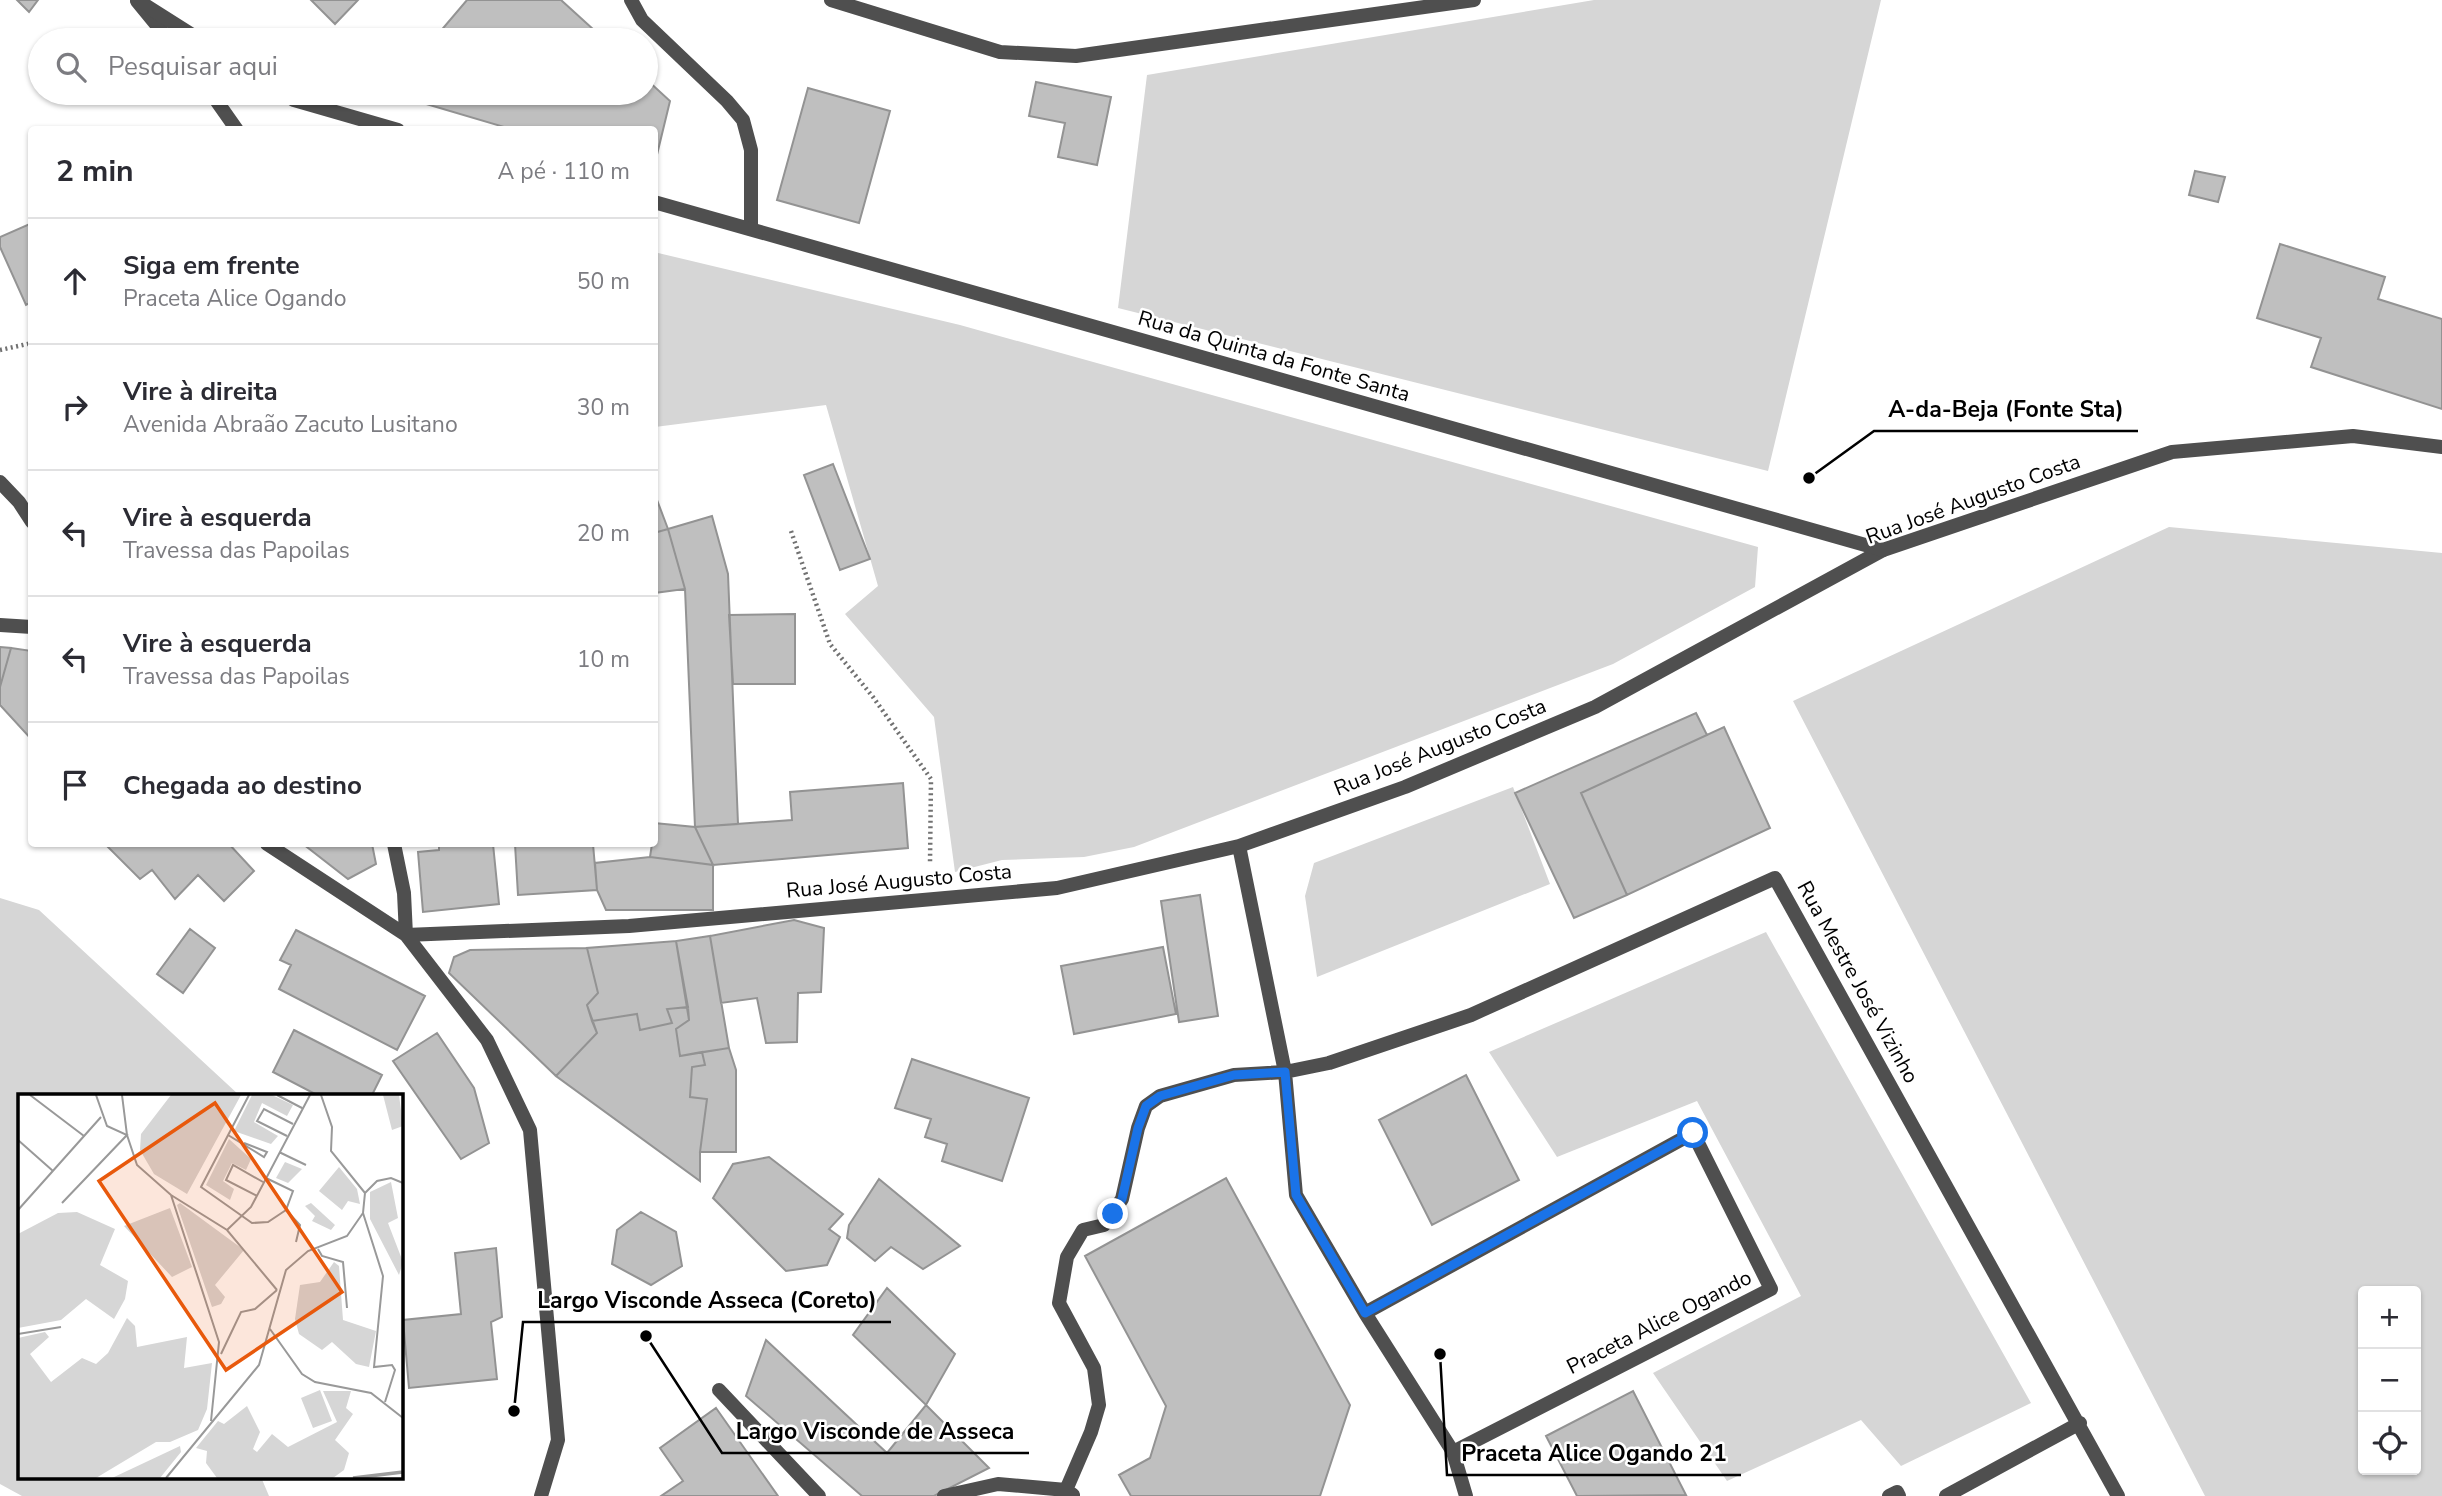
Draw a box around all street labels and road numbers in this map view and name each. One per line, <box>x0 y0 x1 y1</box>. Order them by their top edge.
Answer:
street label: Rua da Quinta da Fonte Santa <box>1135 304 1413 408</box>
street label: Rua José Augusto Costa <box>1862 447 2084 551</box>
street label: Rua José Augusto Costa <box>1330 692 1550 802</box>
street label: Rua José Augusto Costa <box>785 857 1013 905</box>
street label: Rua Mestre José Vizinho <box>1791 876 1925 1088</box>
street label: Praceta Alice Ogando <box>1562 1263 1756 1381</box>

